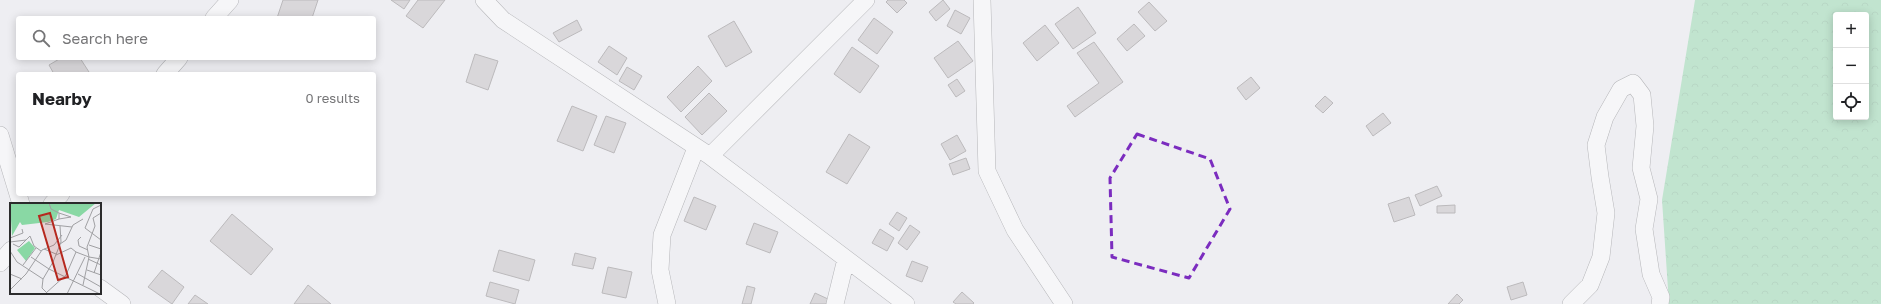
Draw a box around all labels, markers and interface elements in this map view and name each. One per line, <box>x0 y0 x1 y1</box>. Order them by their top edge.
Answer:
map controls <box>1833 12 1869 120</box>
button: + <box>1833 12 1869 48</box>
search box <box>16 16 376 60</box>
icon: search <box>30 27 52 49</box>
text: Search here <box>62 29 148 47</box>
button: − <box>1833 48 1869 84</box>
button: locate <box>1833 84 1869 120</box>
text: Nearby <box>32 88 92 109</box>
text: 0 results <box>305 90 360 106</box>
inset map <box>10 203 101 294</box>

